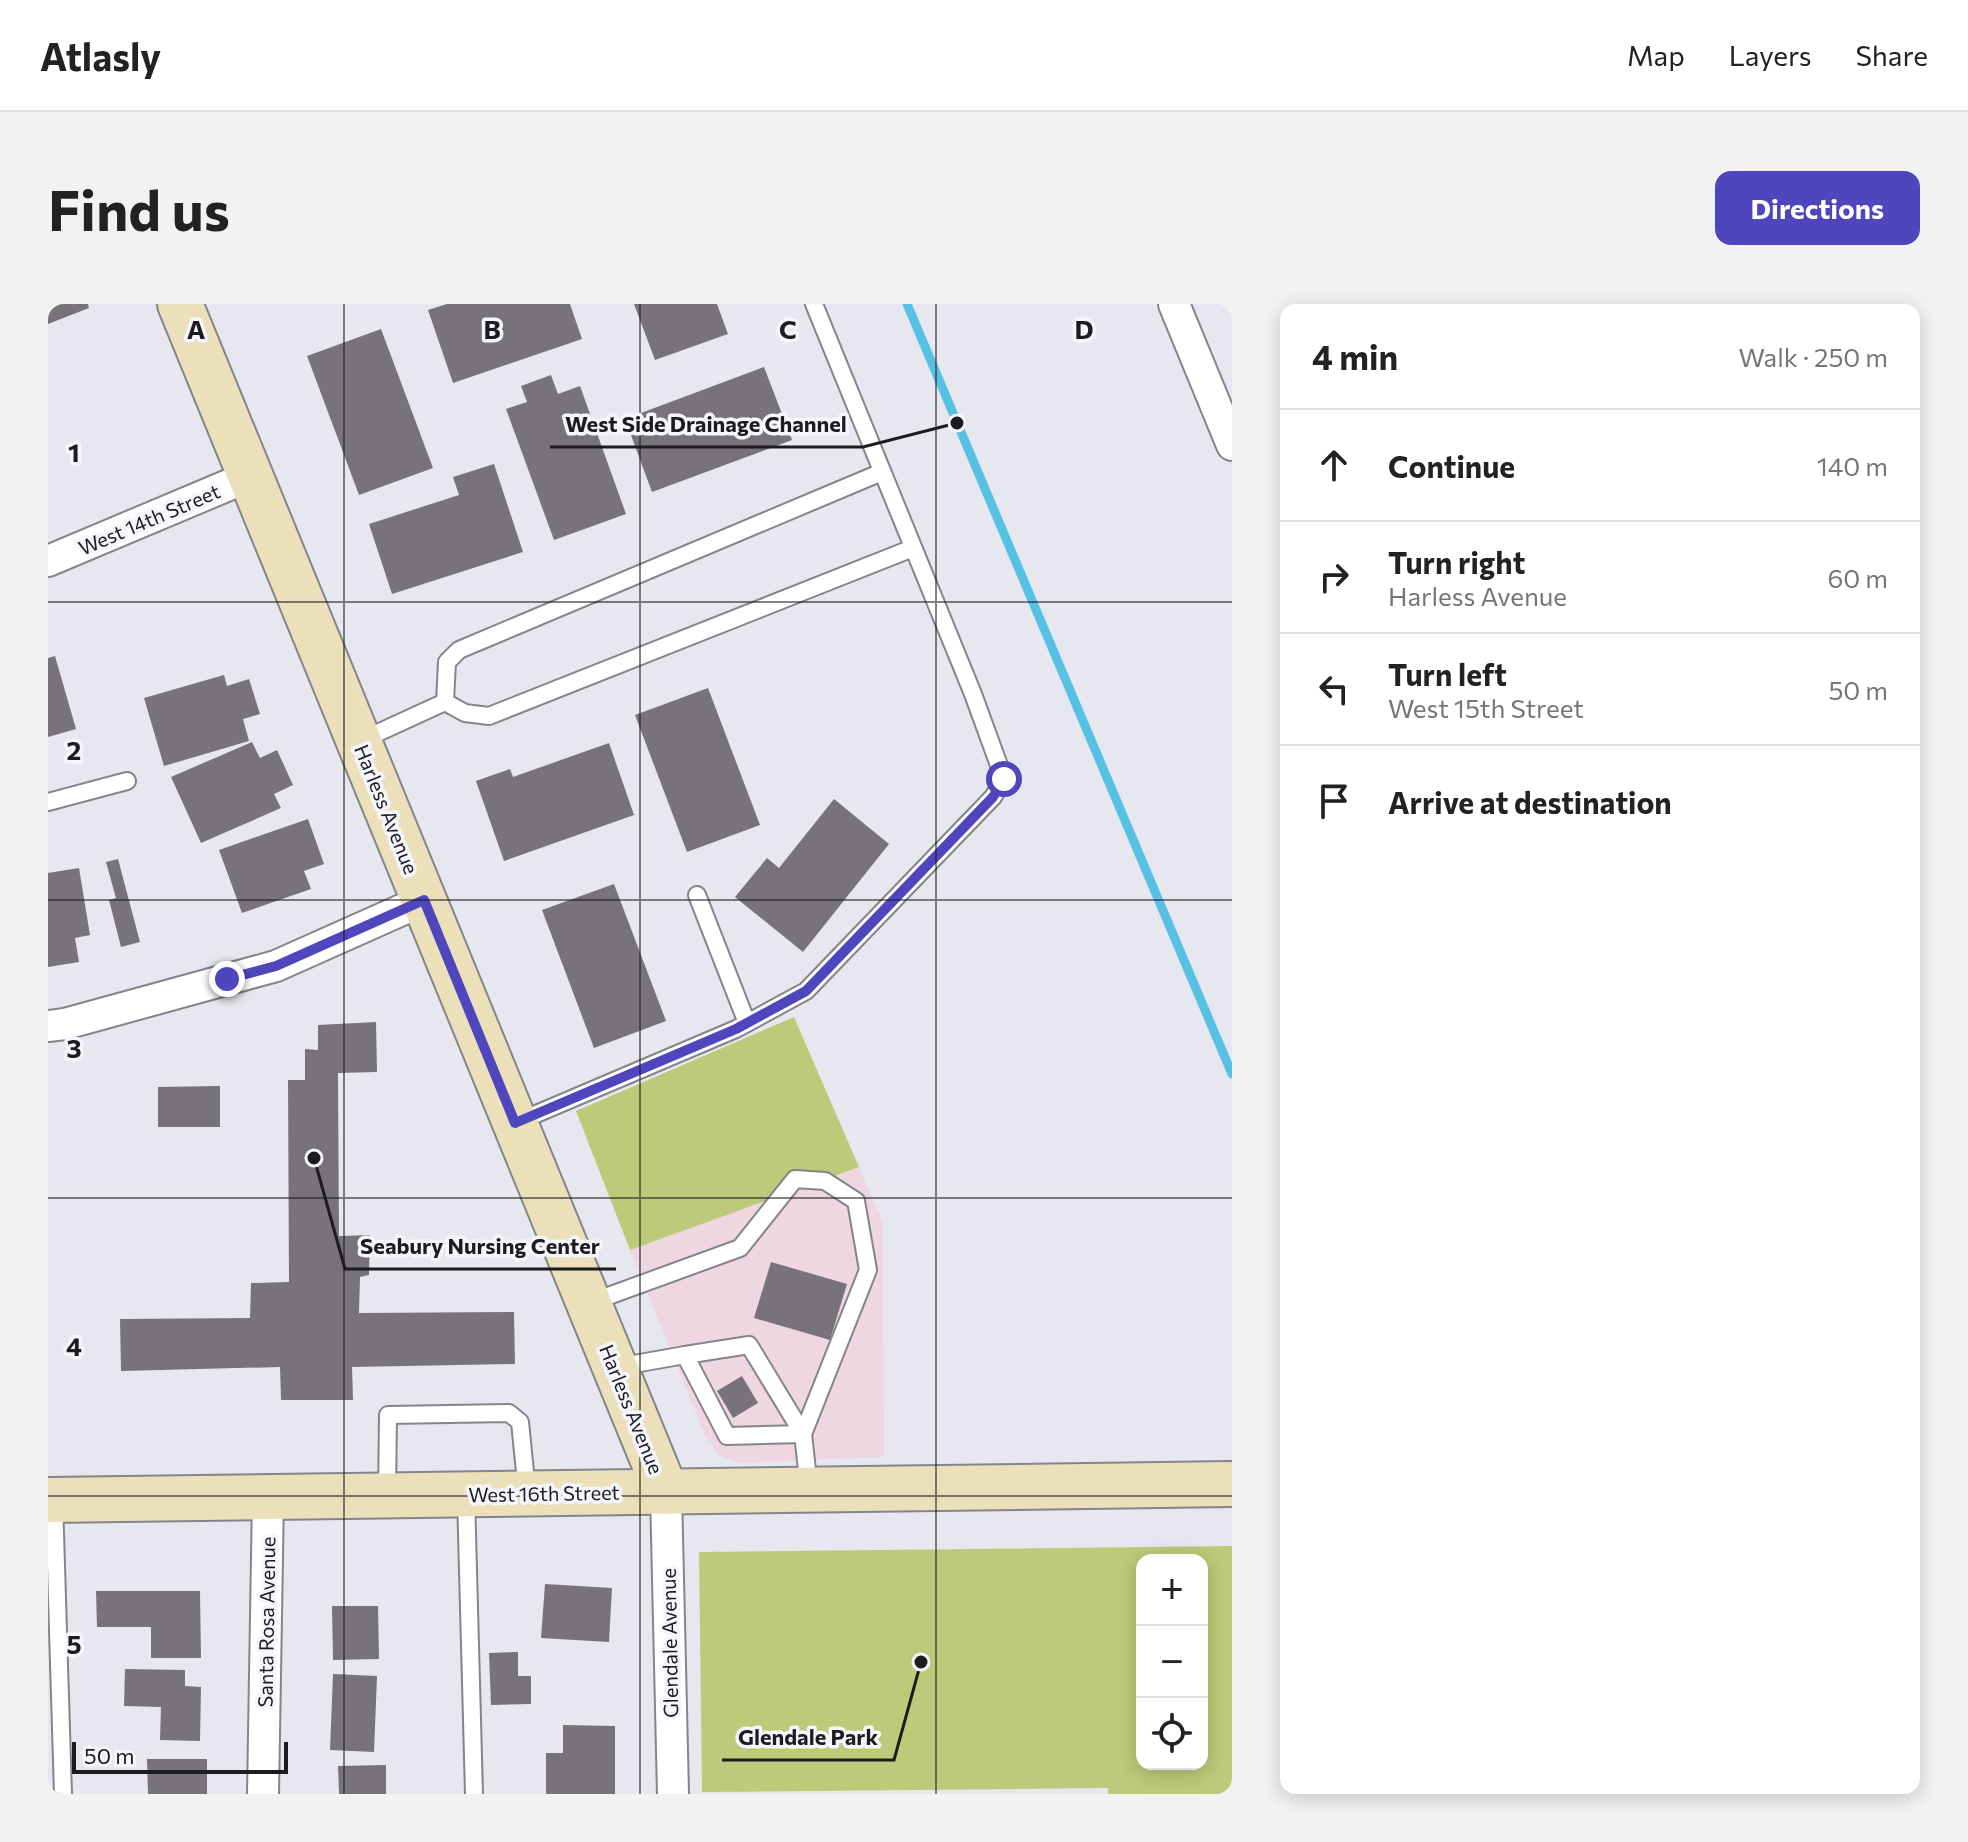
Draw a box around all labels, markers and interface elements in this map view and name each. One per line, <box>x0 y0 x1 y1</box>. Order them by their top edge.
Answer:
text: Atlasly <box>40 32 161 79</box>
text: Map <box>1627 38 1685 72</box>
text: Layers <box>1729 38 1811 72</box>
text: Share <box>1855 38 1928 72</box>
button: Directions <box>1715 171 1920 245</box>
text: Find us <box>48 174 230 243</box>
text: A <box>187 313 206 344</box>
text: B <box>483 313 501 344</box>
text: C <box>779 313 797 344</box>
text: D <box>1074 313 1094 344</box>
text: 4 min <box>1312 335 1398 377</box>
text: Walk · 250 m <box>1738 341 1888 372</box>
callout: West Side Drainage Channel <box>550 401 863 447</box>
text: West Side Drainage Channel <box>565 410 847 437</box>
text: 1 <box>68 436 80 467</box>
icon: ahead <box>1312 443 1356 487</box>
text: Continue <box>1388 447 1515 484</box>
text: 140 m <box>1817 450 1888 481</box>
street label: West 14th Street <box>75 478 223 560</box>
text: Turn right <box>1388 543 1525 580</box>
icon: right <box>1312 555 1356 599</box>
text: 60 m <box>1828 562 1888 593</box>
text: Harless Avenue <box>1388 580 1567 611</box>
text: Turn left <box>1388 655 1507 692</box>
icon: left <box>1312 667 1356 711</box>
text: 50 m <box>1828 674 1888 705</box>
text: West 15th Street <box>1388 692 1584 723</box>
text: 2 <box>67 734 81 765</box>
street label: Harless Avenue <box>350 741 424 877</box>
route start <box>986 761 1022 797</box>
icon: arrive <box>1312 779 1356 823</box>
text: Arrive at destination <box>1388 783 1672 820</box>
route end <box>209 961 245 997</box>
text: 3 <box>66 1032 82 1063</box>
callout: Seabury Nursing Center <box>345 1223 616 1269</box>
text: Seabury Nursing Center <box>360 1232 600 1259</box>
text: 4 <box>66 1330 82 1361</box>
street label: Harless Avenue <box>595 1341 669 1477</box>
street label: West 16th Street <box>468 1480 620 1506</box>
street label: Santa Rosa Avenue <box>253 1536 279 1708</box>
map controls <box>1136 1554 1208 1770</box>
button: + <box>1136 1554 1208 1626</box>
street label: Glendale Avenue <box>656 1568 682 1718</box>
button: − <box>1136 1626 1208 1698</box>
text: 5 <box>66 1628 82 1659</box>
button: locate <box>1136 1698 1208 1770</box>
callout: Glendale Park <box>722 1714 894 1760</box>
text: Glendale Park <box>738 1723 878 1750</box>
scale bar <box>72 1738 288 1774</box>
text: 50 m <box>84 1742 134 1769</box>

